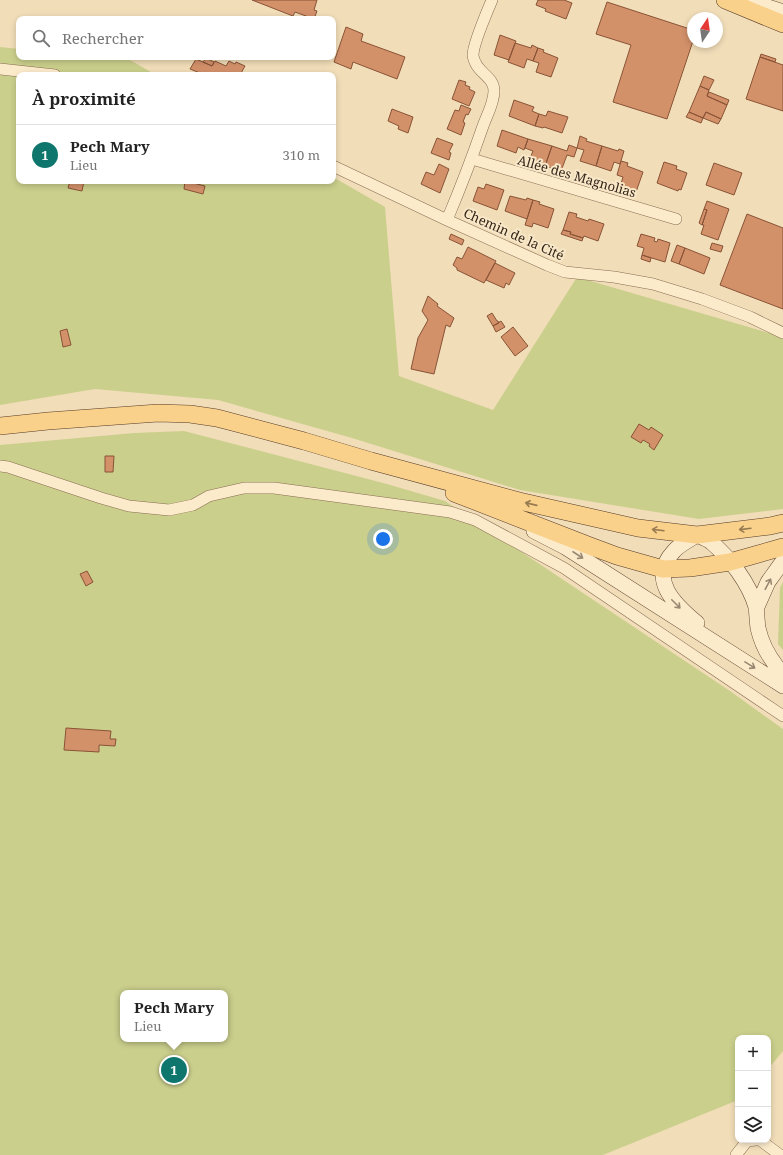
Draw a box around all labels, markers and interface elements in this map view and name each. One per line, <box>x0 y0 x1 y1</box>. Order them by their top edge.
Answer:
north arrow <box>687 12 723 48</box>
search box <box>16 16 336 60</box>
icon: search <box>30 27 52 49</box>
text: Rechercher <box>62 28 144 48</box>
text: À proximité <box>32 87 136 110</box>
text: Pech Mary <box>70 136 150 156</box>
text: 1 <box>41 146 49 164</box>
text: 310 m <box>283 146 320 164</box>
street label: Allée des Magnolias <box>516 150 638 202</box>
text: Lieu <box>70 156 97 174</box>
street label: Chemin de la Cité <box>461 204 567 264</box>
one-way arrow <box>525 499 538 507</box>
one-way arrow <box>739 525 752 533</box>
one-way arrow <box>652 526 665 534</box>
your location <box>373 529 393 549</box>
one-way arrow <box>572 551 583 559</box>
one-way arrow <box>764 578 772 590</box>
one-way arrow <box>672 599 681 609</box>
one-way arrow <box>744 662 756 670</box>
popup <box>120 990 228 1042</box>
text: Pech Mary <box>134 997 214 1017</box>
text: Lieu <box>134 1017 162 1035</box>
map controls <box>735 1035 771 1143</box>
button: + <box>735 1035 771 1071</box>
pin: 1 <box>161 1055 187 1085</box>
button: − <box>735 1071 771 1107</box>
button: layers <box>735 1107 771 1143</box>

